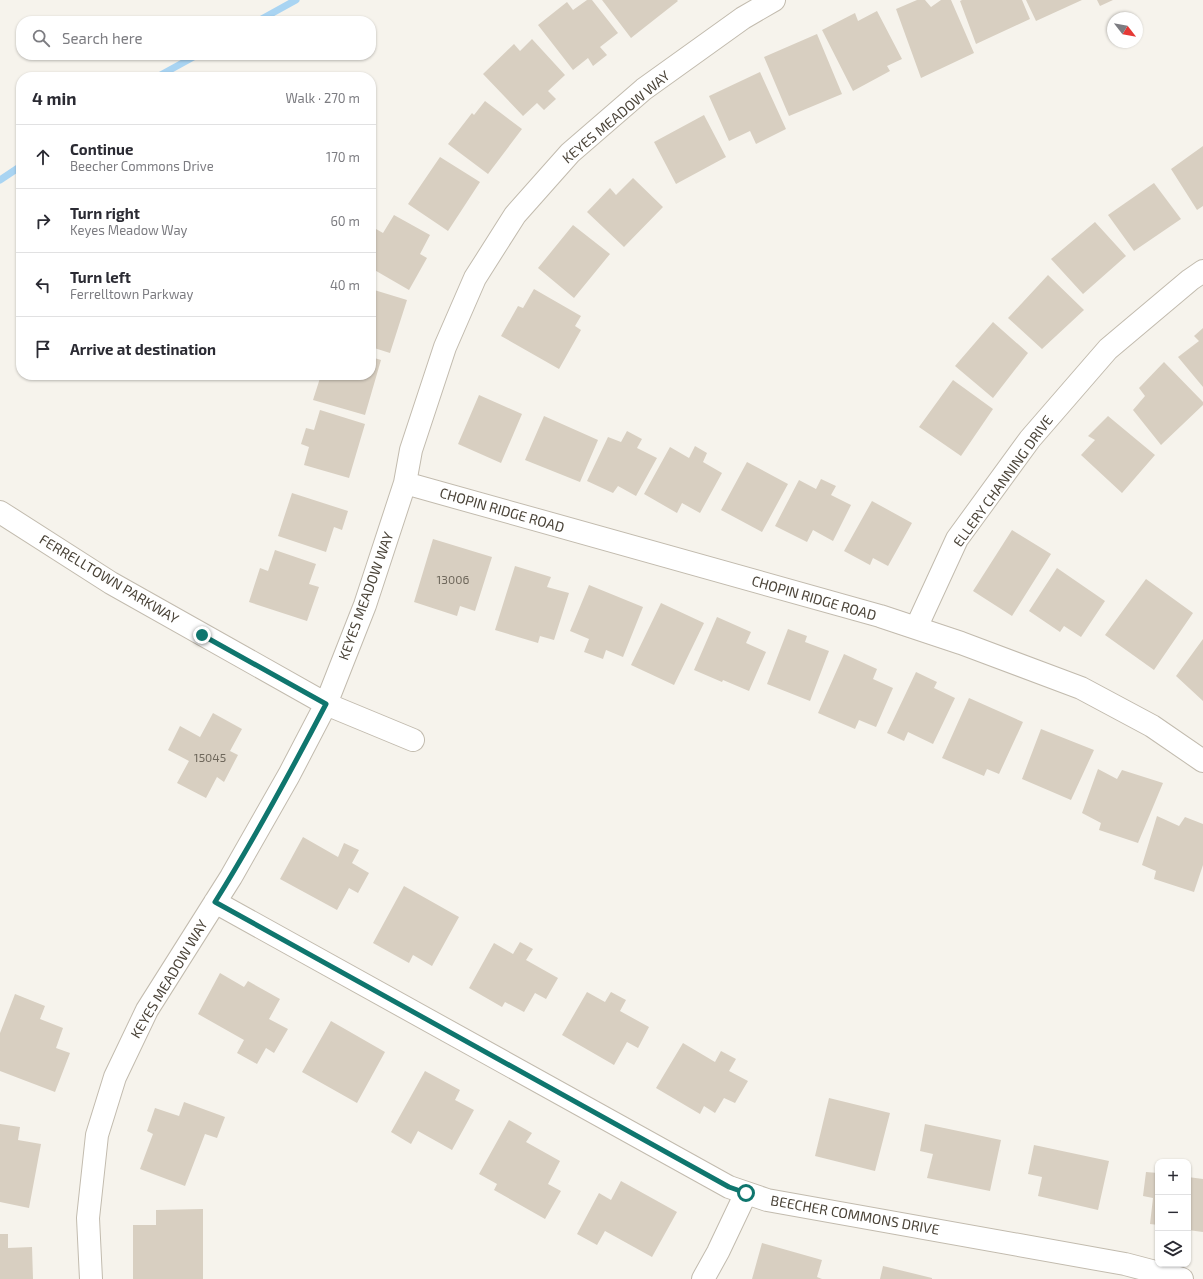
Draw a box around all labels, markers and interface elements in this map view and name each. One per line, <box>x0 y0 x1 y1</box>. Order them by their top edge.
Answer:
north arrow <box>1107 12 1143 48</box>
search box <box>16 16 376 60</box>
icon: search <box>30 27 52 49</box>
text: Search here <box>62 29 143 47</box>
street label: KEYES MEADOW WAY <box>558 67 673 167</box>
text: 4 min <box>32 88 76 108</box>
text: Walk · 270 m <box>285 90 360 106</box>
text: Continue <box>70 140 133 158</box>
icon: ahead <box>32 146 54 168</box>
text: 170 m <box>326 149 360 165</box>
text: Beecher Commons Drive <box>70 158 214 174</box>
text: Turn right <box>70 204 140 222</box>
icon: right <box>32 210 54 232</box>
text: 60 m <box>330 213 360 229</box>
text: Keyes Meadow Way <box>70 222 187 238</box>
text: Turn left <box>70 268 131 286</box>
icon: left <box>32 274 54 296</box>
text: 40 m <box>330 277 360 293</box>
text: Ferrelltown Parkway <box>70 286 193 302</box>
icon: arrive <box>32 338 54 360</box>
text: Arrive at destination <box>70 340 216 358</box>
street label: ELLERY CHANNING DRIVE <box>949 411 1056 550</box>
street label: CHOPIN RIDGE ROAD <box>438 484 566 535</box>
street label: KEYES MEADOW WAY <box>334 529 397 662</box>
street label: FERRELLTOWN PARKWAY <box>37 530 182 627</box>
house number: 13006 <box>437 572 470 586</box>
street label: CHOPIN RIDGE ROAD <box>750 572 878 623</box>
route end <box>193 626 211 644</box>
house number: 15045 <box>194 750 226 764</box>
street label: KEYES MEADOW WAY <box>126 916 211 1041</box>
map controls <box>1155 1159 1191 1267</box>
button: + <box>1155 1159 1191 1195</box>
route start <box>737 1184 755 1202</box>
street label: BEECHER COMMONS DRIVE <box>769 1191 941 1238</box>
button: − <box>1155 1195 1191 1231</box>
button: layers <box>1155 1231 1191 1267</box>

